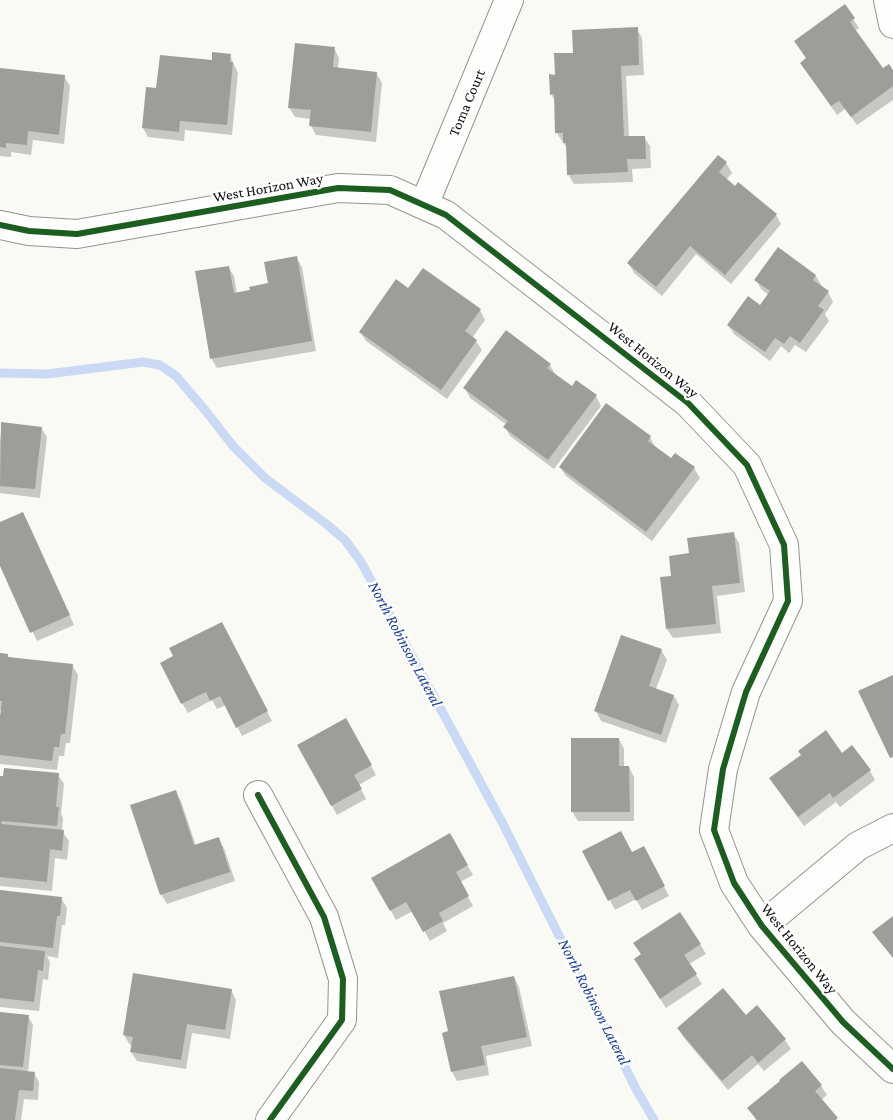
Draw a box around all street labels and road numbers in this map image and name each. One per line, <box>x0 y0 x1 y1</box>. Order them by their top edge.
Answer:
street label: Toma Court <box>445 67 489 139</box>
street label: West Horizon Way <box>212 169 324 207</box>
street label: West Horizon Way <box>604 318 702 402</box>
street label: West Horizon Way <box>757 900 841 998</box>

